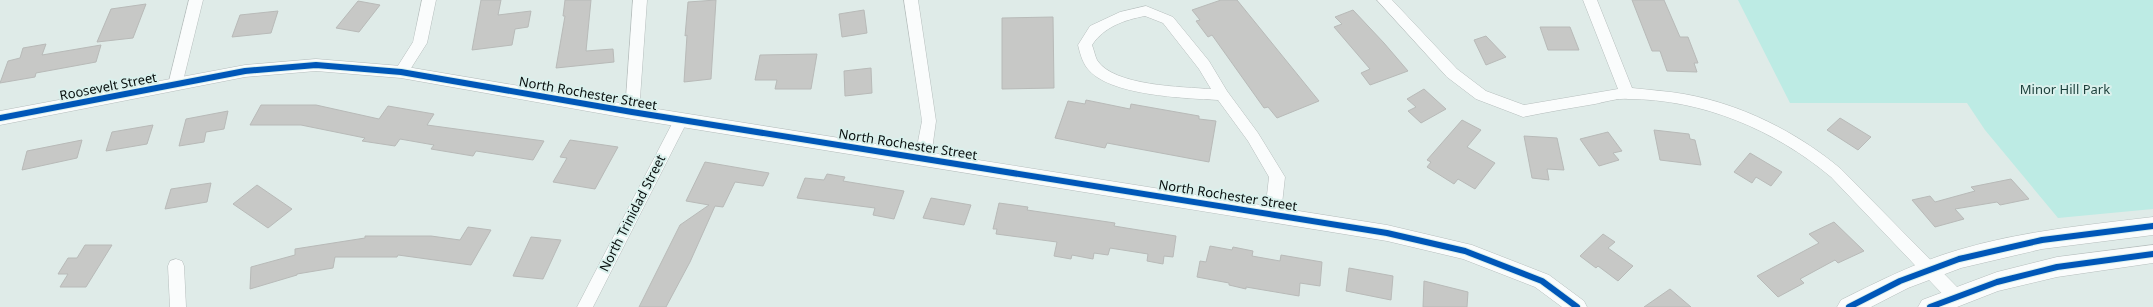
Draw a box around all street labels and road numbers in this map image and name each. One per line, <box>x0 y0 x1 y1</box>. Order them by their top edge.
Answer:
street label: Roosevelt Street <box>58 68 158 104</box>
street label: North Rochester Street <box>517 72 659 114</box>
street label: North Rochester Street <box>837 124 979 164</box>
street label: North Trinidad Street <box>595 151 669 275</box>
street label: North Rochester Street <box>1157 175 1299 215</box>

